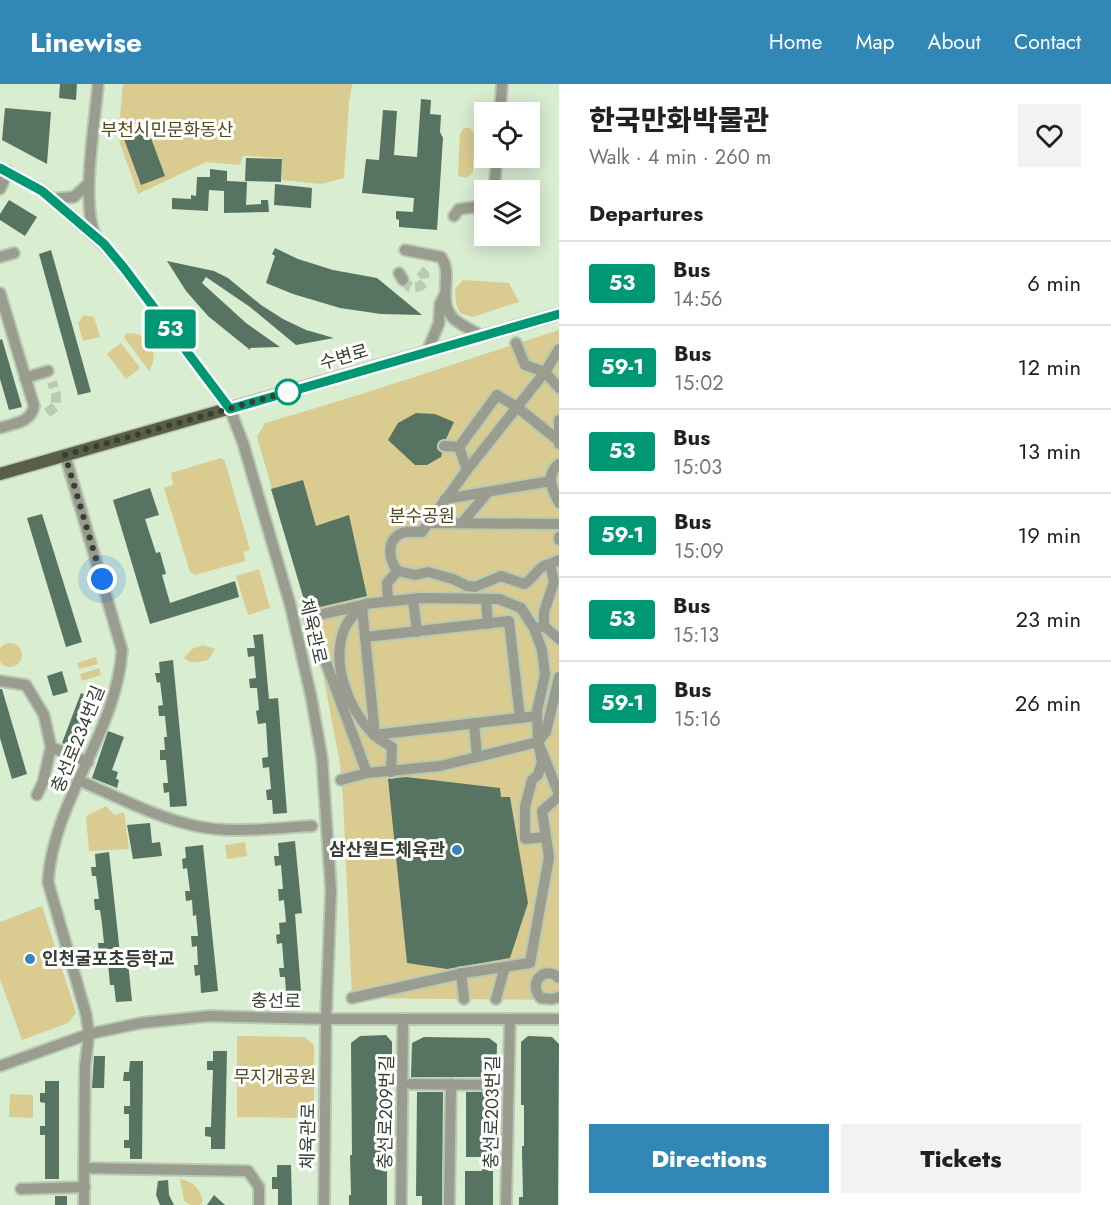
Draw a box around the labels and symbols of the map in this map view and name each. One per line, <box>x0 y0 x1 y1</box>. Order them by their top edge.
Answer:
park label: 부천시민문화동산 <box>101 117 233 143</box>
line badge: 53 <box>143 310 197 348</box>
street label: 수변로 <box>317 338 371 376</box>
unlabelled marker <box>275 379 301 405</box>
park label: 분수공원 <box>389 503 455 529</box>
your location <box>87 564 117 594</box>
street label: 체육관로 <box>293 596 333 666</box>
street label: 충선로234번길 <box>45 682 111 796</box>
place label: 삼산월드체육관 <box>329 837 445 863</box>
marker: 삼산월드체육관 <box>450 843 464 857</box>
place label: 인천굴포초등학교 <box>42 946 174 972</box>
marker: 인천굴포초등학교 <box>23 952 37 966</box>
street label: 충선로 <box>251 988 301 1014</box>
street label: 충선로209번길 <box>372 1055 400 1169</box>
street label: 충선로203번길 <box>478 1055 506 1169</box>
park label: 무지개공원 <box>234 1064 316 1090</box>
street label: 체육관로 <box>294 1103 322 1169</box>

